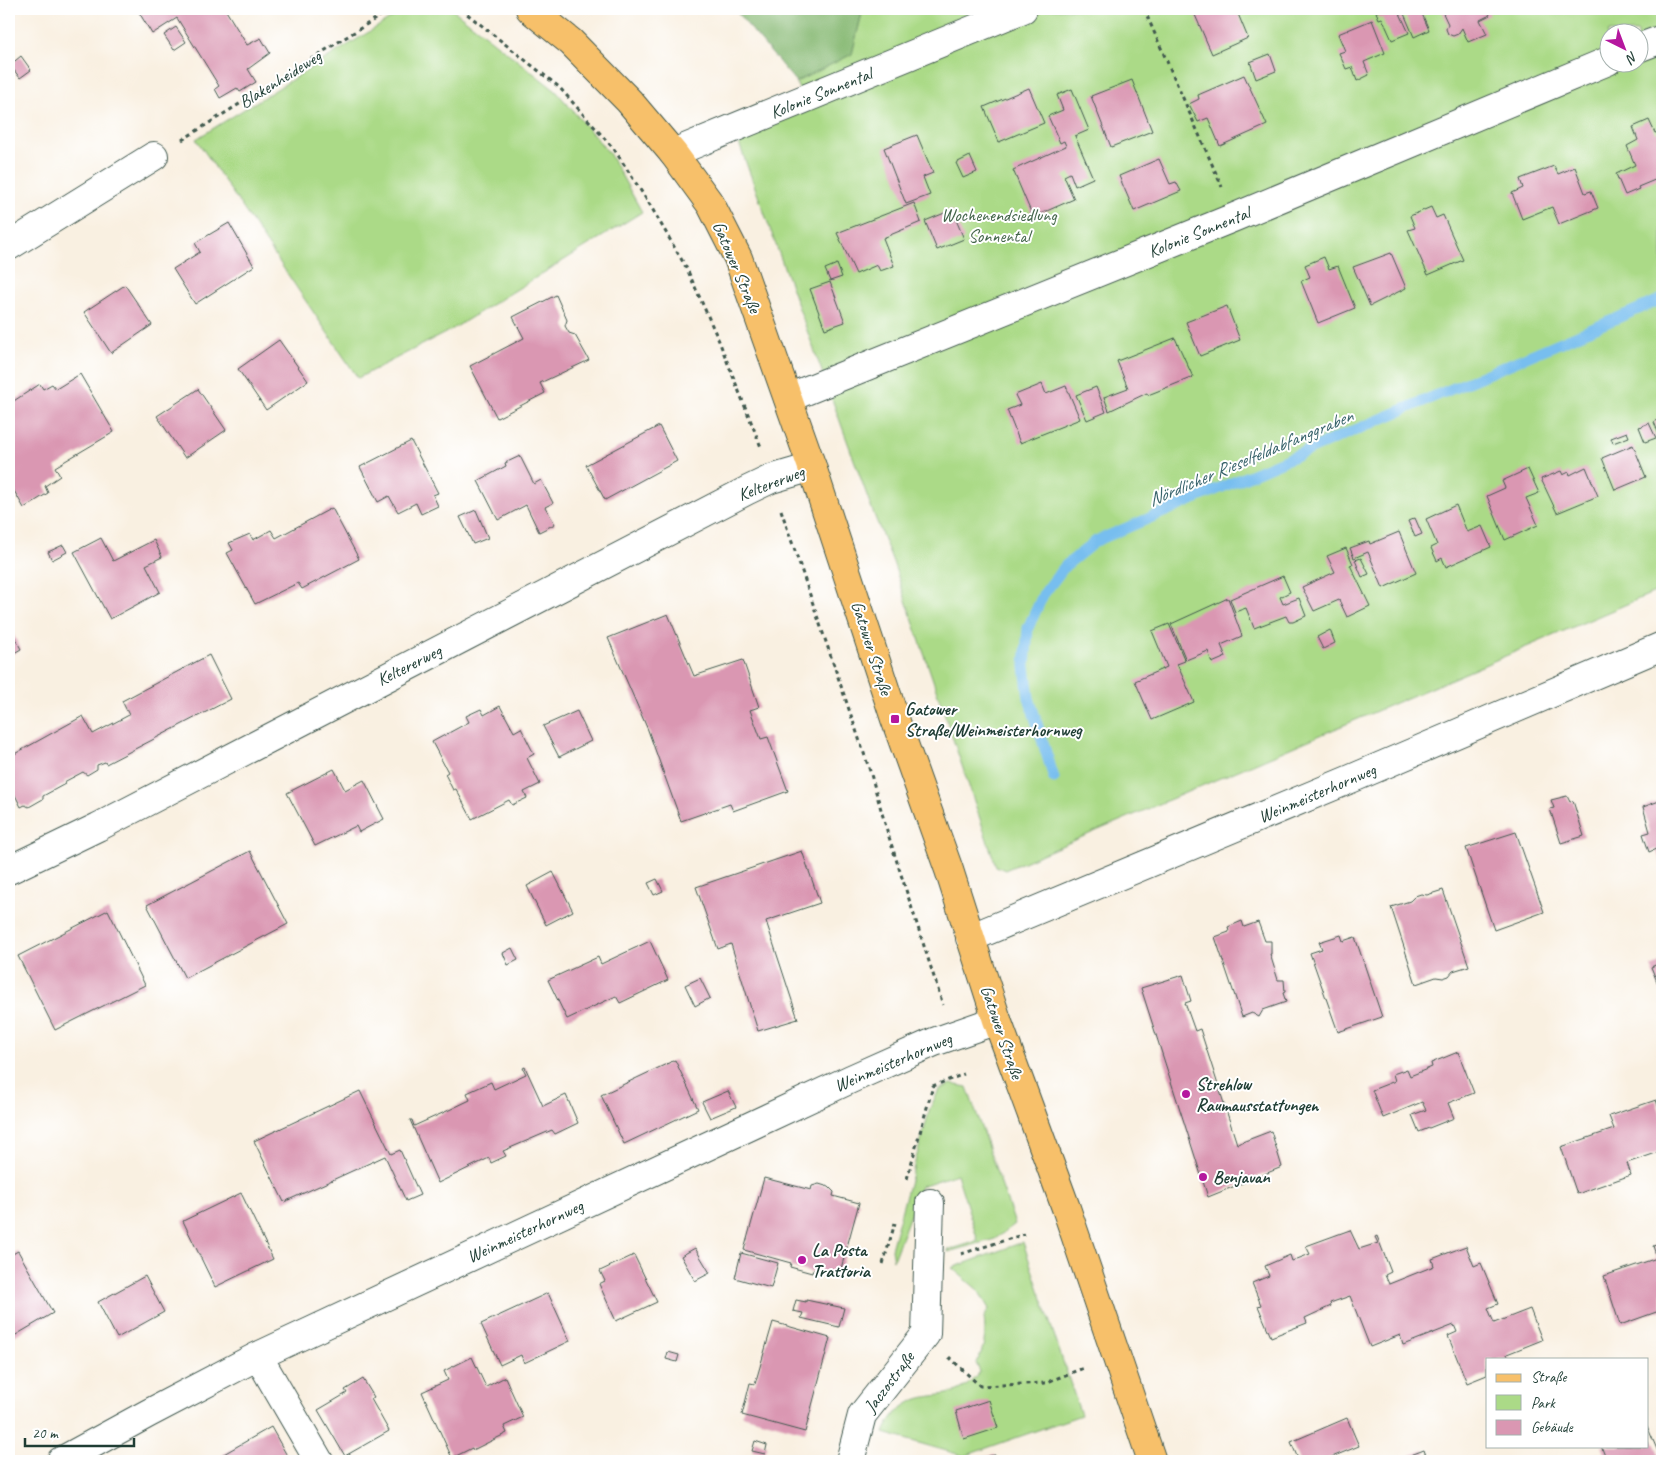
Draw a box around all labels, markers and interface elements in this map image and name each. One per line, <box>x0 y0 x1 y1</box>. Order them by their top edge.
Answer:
north arrow <box>1598 22 1648 72</box>
street label: Blakenheideweg <box>235 44 327 113</box>
text: N <box>1622 48 1641 68</box>
street label: Kolonie Sonnental <box>767 62 878 123</box>
street label: Kolonie Sonnental <box>1145 201 1256 262</box>
park label: Wochenendsiedlung Sonnental <box>941 204 1058 247</box>
street label: Gatower Straße <box>708 218 767 317</box>
water label: Nördlicher Rieselfeldabfanggraben <box>1145 403 1358 512</box>
street label: Keltererweg <box>735 460 809 506</box>
street label: Gatower Straße <box>846 598 898 699</box>
street label: Keltererweg <box>373 639 446 691</box>
place label: Gatower Straße/Weinmeisterhornweg <box>905 698 1083 741</box>
marker: Gatower Straße/Weinmeisterhornweg <box>889 713 901 725</box>
street label: Weinmeisterhornweg <box>1255 758 1381 828</box>
street label: Gatower Straße <box>976 982 1029 1083</box>
street label: Weinmeisterhornweg <box>831 1027 957 1097</box>
place label: Strehlow Raumausstattungen <box>1196 1073 1320 1116</box>
marker: Strehlow Raumausstattungen <box>1180 1088 1192 1100</box>
place label: Benjavan <box>1213 1166 1270 1188</box>
marker: Benjavan <box>1197 1171 1209 1183</box>
street label: Weinmeisterhornweg <box>463 1194 588 1268</box>
place label: La Posta Trattoria <box>812 1239 872 1282</box>
marker: La Posta Trattoria <box>796 1254 808 1266</box>
street label: Jaczostraße <box>858 1346 920 1418</box>
legend <box>1486 1358 1648 1448</box>
text: Straße <box>1531 1368 1567 1387</box>
text: Park <box>1531 1394 1556 1413</box>
scale bar <box>25 1415 134 1447</box>
text: Gebäude <box>1531 1418 1574 1437</box>
text: 20 m <box>32 1424 59 1443</box>

